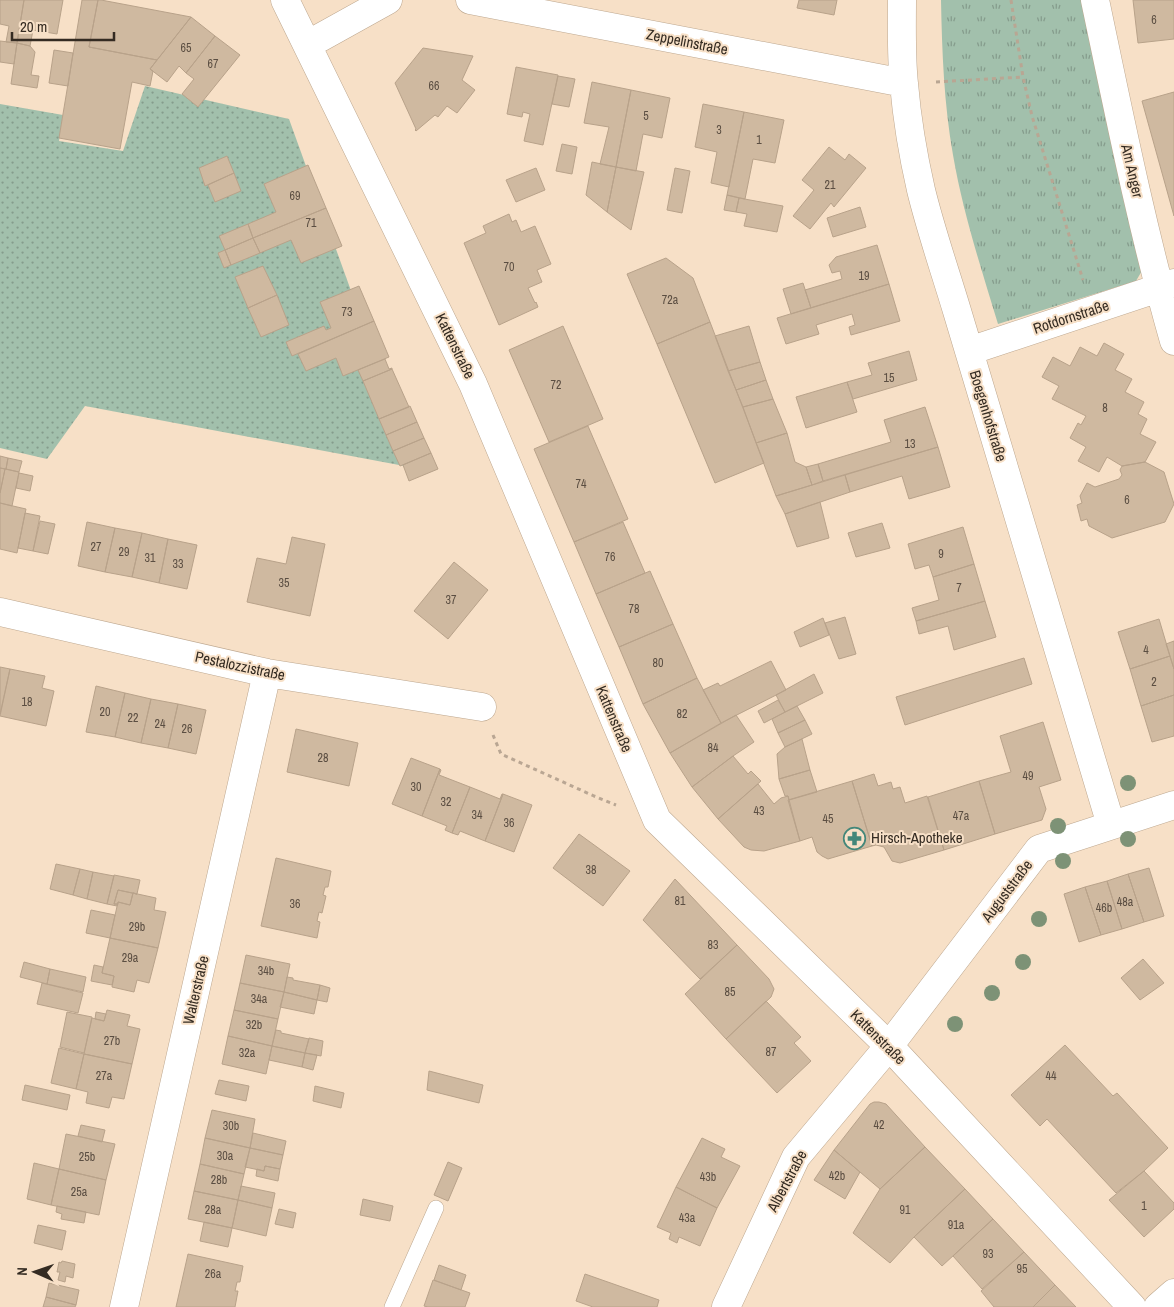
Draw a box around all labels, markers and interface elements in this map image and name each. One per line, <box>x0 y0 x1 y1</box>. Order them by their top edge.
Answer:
scale bar <box>12 10 115 42</box>
house number: 6 <box>1151 12 1157 28</box>
text: 20 m <box>20 16 47 37</box>
street label: Zeppelinstraße <box>644 23 730 60</box>
house number: 65 <box>181 40 192 56</box>
house number: 67 <box>208 56 219 72</box>
house number: 66 <box>429 78 439 94</box>
house number: 5 <box>643 108 649 124</box>
house number: 3 <box>716 122 722 138</box>
house number: 1 <box>756 132 762 148</box>
street label: Am Anger <box>1116 141 1149 200</box>
house number: 21 <box>825 177 836 193</box>
house number: 69 <box>290 188 300 204</box>
house number: 71 <box>306 215 317 231</box>
house number: 70 <box>504 259 514 275</box>
house number: 19 <box>859 268 869 284</box>
house number: 72a <box>662 292 679 308</box>
street label: Rotdornstraße <box>1030 294 1112 339</box>
house number: 73 <box>342 304 352 320</box>
street label: Kattenstraße <box>431 310 480 382</box>
street label: Boegenhofstraße <box>965 368 1012 464</box>
house number: 15 <box>884 370 895 386</box>
house number: 72 <box>551 377 561 393</box>
house number: 8 <box>1102 400 1108 416</box>
house number: 13 <box>905 436 915 452</box>
house number: 74 <box>576 476 587 492</box>
house number: 6 <box>1124 492 1130 508</box>
house number: 27 <box>91 539 102 555</box>
house number: 29 <box>119 544 129 560</box>
house number: 9 <box>938 546 944 562</box>
house number: 76 <box>605 549 615 565</box>
house number: 31 <box>145 550 156 566</box>
house number: 33 <box>173 556 183 572</box>
house number: 35 <box>279 575 290 591</box>
house number: 7 <box>956 580 962 596</box>
house number: 37 <box>446 592 457 608</box>
house number: 78 <box>629 601 639 617</box>
house number: 4 <box>1143 642 1149 658</box>
street label: Pestalozzistraße <box>193 646 287 685</box>
house number: 80 <box>653 655 663 671</box>
house number: 2 <box>1151 674 1157 690</box>
street label: Kattenstraße <box>591 682 638 755</box>
house number: 18 <box>22 694 32 710</box>
house number: 20 <box>100 704 110 720</box>
house number: 82 <box>677 706 687 722</box>
house number: 22 <box>128 710 138 726</box>
house number: 24 <box>155 716 166 732</box>
house number: 26 <box>182 721 192 737</box>
house number: 84 <box>708 740 719 756</box>
house number: 28 <box>318 750 328 766</box>
house number: 49 <box>1023 768 1033 784</box>
house number: 30 <box>411 779 421 795</box>
house number: 32 <box>441 794 451 810</box>
house number: 43 <box>754 803 764 819</box>
house number: 34 <box>472 807 483 823</box>
house number: 47a <box>953 808 970 824</box>
house number: 45 <box>823 811 834 827</box>
house number: 36 <box>504 815 514 831</box>
pharmacy icon: Hirsch-Apotheke <box>843 826 867 850</box>
place label: Hirsch-Apotheke <box>871 827 963 848</box>
street label: Auguststraße <box>976 855 1037 927</box>
house number: 38 <box>586 862 596 878</box>
house number: 81 <box>675 893 686 909</box>
house number: 48a <box>1117 894 1134 910</box>
house number: 36 <box>290 896 300 912</box>
house number: 46b <box>1096 900 1112 916</box>
house number: 29b <box>129 919 145 935</box>
house number: 83 <box>708 937 718 953</box>
house number: 29a <box>122 950 139 966</box>
street label: Walterstraße <box>177 953 214 1026</box>
house number: 34b <box>258 963 274 979</box>
house number: 85 <box>725 984 736 1000</box>
house number: 34a <box>251 991 268 1007</box>
street label: Kattenstraße <box>846 1004 911 1069</box>
house number: 32b <box>246 1017 262 1033</box>
house number: 27b <box>104 1033 120 1049</box>
house number: 87 <box>766 1044 777 1060</box>
house number: 32a <box>239 1045 256 1061</box>
house number: 27a <box>96 1068 113 1084</box>
house number: 44 <box>1046 1068 1057 1084</box>
house number: 42 <box>874 1117 884 1133</box>
house number: 30b <box>223 1118 239 1134</box>
street label: Albertstraße <box>761 1146 812 1216</box>
house number: 30a <box>217 1148 234 1164</box>
house number: 25b <box>79 1149 95 1165</box>
house number: 42b <box>829 1168 845 1184</box>
house number: 43b <box>700 1169 716 1185</box>
house number: 28b <box>211 1172 227 1188</box>
house number: 25a <box>71 1184 88 1200</box>
house number: 1 <box>1141 1198 1147 1214</box>
house number: 28a <box>205 1202 222 1218</box>
house number: 91 <box>900 1202 911 1218</box>
house number: 43a <box>679 1210 696 1226</box>
house number: 91a <box>948 1217 965 1233</box>
house number: 93 <box>983 1246 993 1262</box>
north arrow <box>10 1247 60 1297</box>
house number: 95 <box>1017 1261 1028 1277</box>
house number: 26a <box>205 1266 222 1282</box>
text: N <box>13 1267 31 1276</box>

